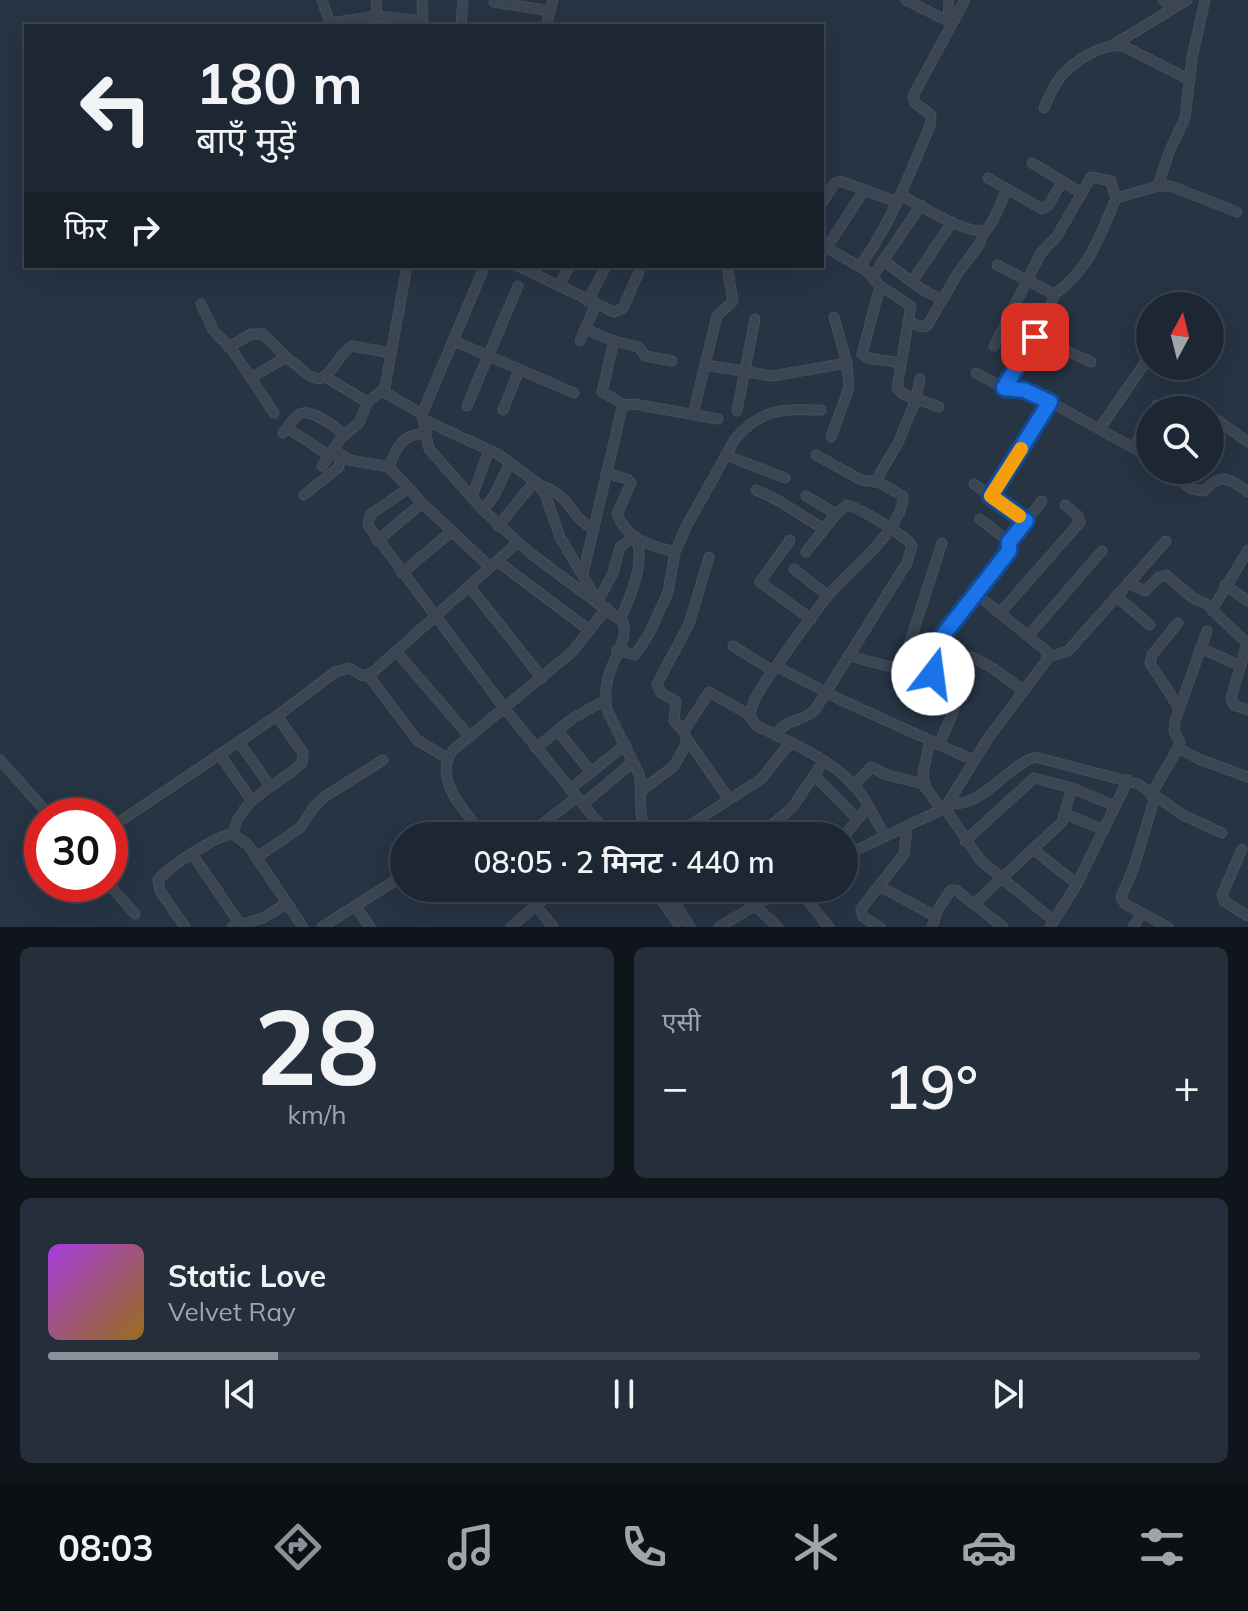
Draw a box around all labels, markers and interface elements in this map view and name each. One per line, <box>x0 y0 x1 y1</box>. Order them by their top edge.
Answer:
text: 180 m <box>196 48 363 118</box>
icon: left <box>64 56 168 160</box>
text: बाएँ मुड़ें <box>196 117 296 162</box>
icon: right <box>123 208 167 252</box>
text: फिर <box>64 209 107 247</box>
north arrow <box>1136 292 1224 380</box>
map controls <box>1136 292 1224 484</box>
pin <box>1001 303 1069 371</box>
icon: arrive <box>1013 315 1057 359</box>
button: search <box>1136 396 1224 484</box>
position arrow <box>891 632 975 716</box>
speed limit sign: 30 <box>24 798 128 902</box>
text: 08:05 · 2 मिनट · 440 m <box>473 843 775 881</box>
text: 28 <box>255 980 379 1111</box>
text: एसी <box>662 1005 701 1038</box>
text: 19° <box>884 1049 978 1124</box>
text: − <box>662 1059 688 1114</box>
text: + <box>1174 1059 1200 1114</box>
text: km/h <box>288 1098 346 1131</box>
text: Static Love <box>168 1257 326 1295</box>
text: Velvet Ray <box>168 1295 296 1328</box>
icon: previous <box>218 1372 262 1416</box>
icon: pause <box>602 1372 646 1416</box>
icon: next <box>986 1372 1030 1416</box>
icon: directions <box>270 1519 326 1575</box>
icon: music <box>443 1519 499 1575</box>
icon: phone <box>616 1519 672 1575</box>
icon: climate <box>788 1519 844 1575</box>
icon: car <box>961 1519 1017 1575</box>
icon: filters <box>1134 1519 1190 1575</box>
text: 08:03 <box>58 1525 154 1570</box>

